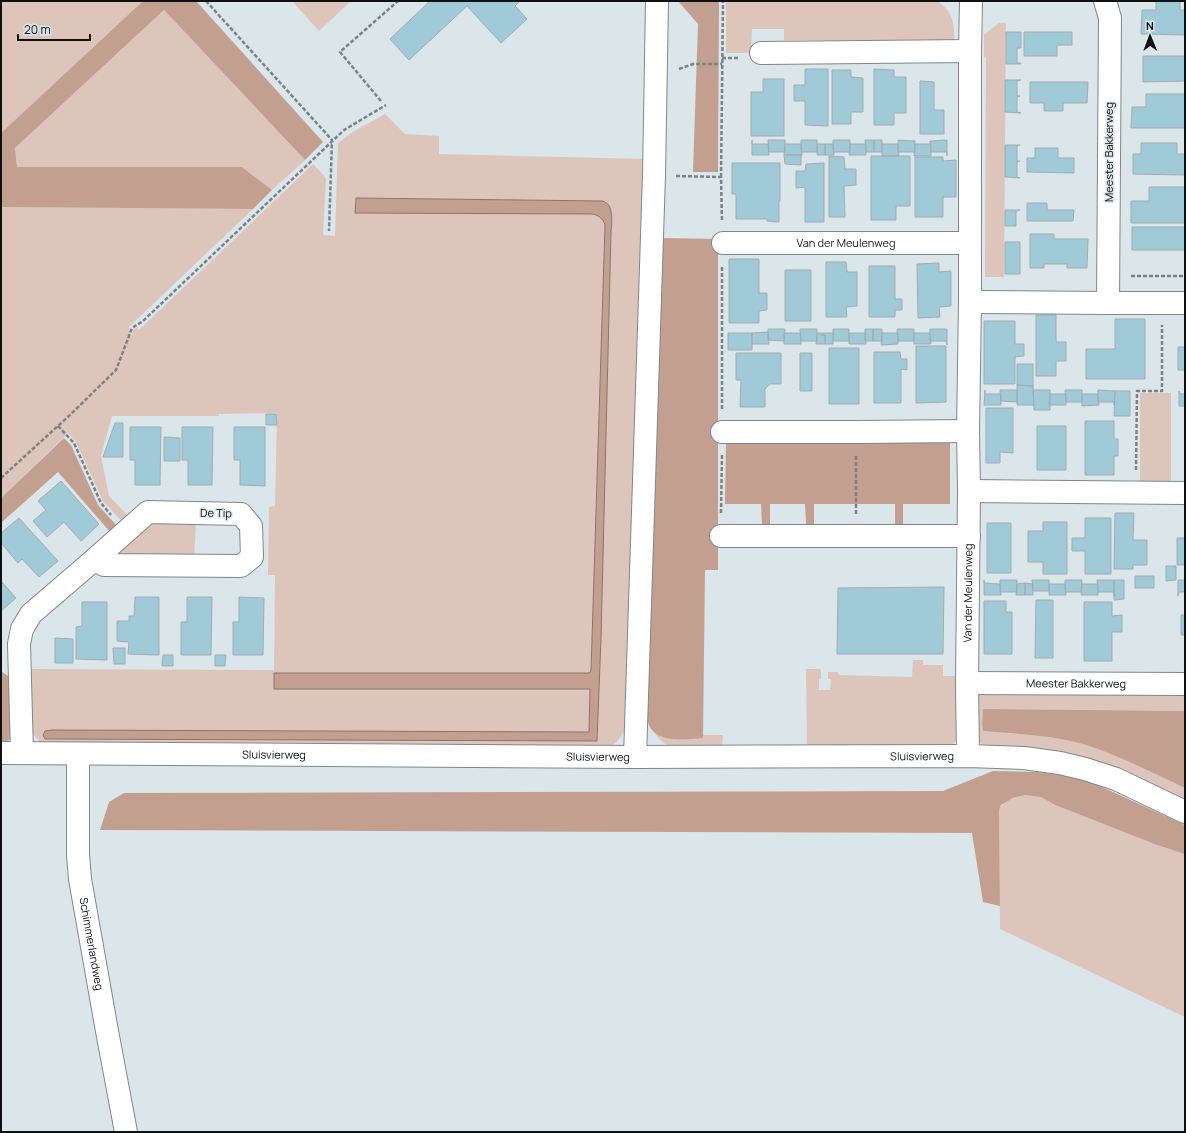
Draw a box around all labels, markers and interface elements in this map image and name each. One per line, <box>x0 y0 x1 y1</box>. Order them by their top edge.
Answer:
scale bar <box>18 16 90 42</box>
north arrow <box>1130 16 1170 56</box>
text: N <box>1146 18 1154 33</box>
text: 20 m <box>24 21 51 38</box>
street label: Meester Bakkerweg <box>1101 102 1116 202</box>
street label: Van der Meulenweg <box>797 235 895 250</box>
street label: De Tip <box>200 505 232 520</box>
street label: Van der Meulenweg <box>959 543 975 643</box>
street label: Meester Bakkerweg <box>1026 675 1126 691</box>
street label: Sluisvierweg <box>242 747 306 762</box>
street label: Sluisvierweg <box>890 748 954 763</box>
street label: Sluisvierweg <box>566 749 630 764</box>
street label: Schimmerlandweg <box>76 896 108 991</box>

